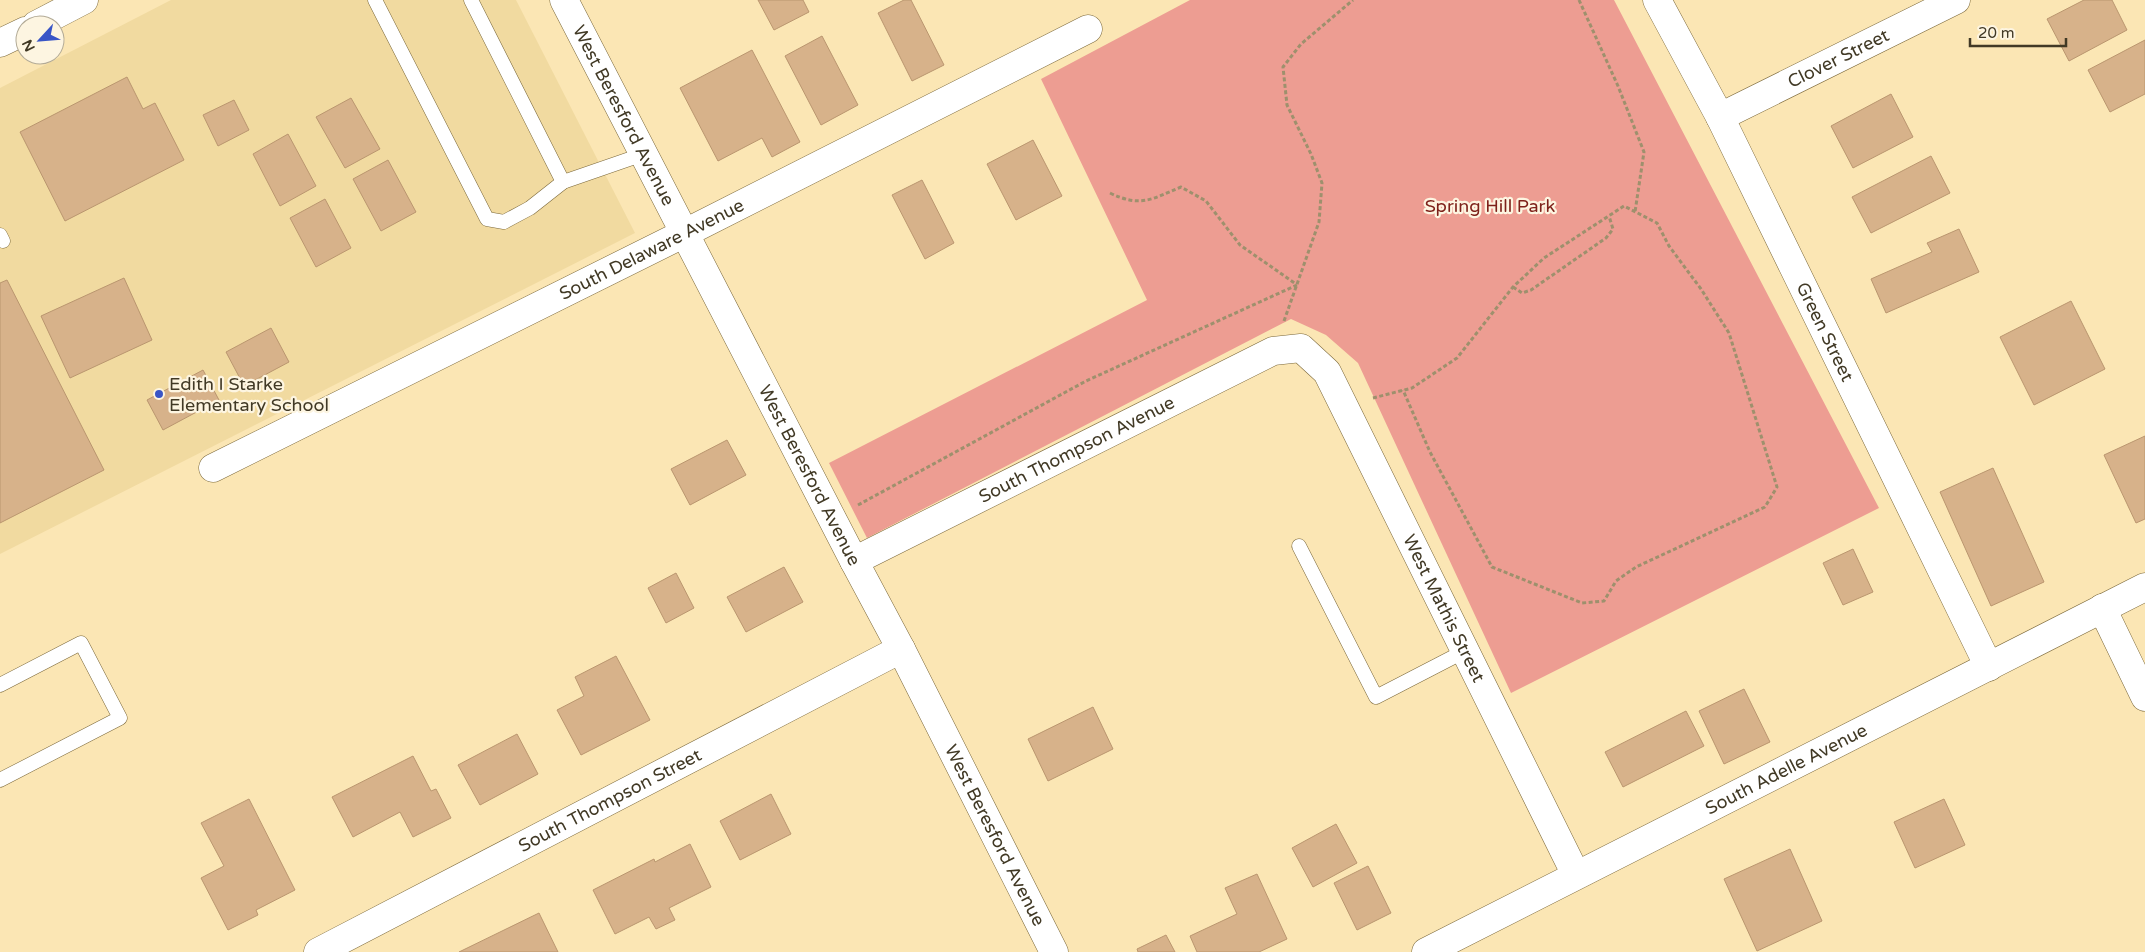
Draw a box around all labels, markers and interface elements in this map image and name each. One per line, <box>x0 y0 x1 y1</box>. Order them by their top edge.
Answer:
north arrow <box>15 15 65 65</box>
scale bar <box>1970 15 2066 47</box>
street label: West Beresford Avenue <box>568 21 679 209</box>
street label: Clover Street <box>1784 24 1893 93</box>
text: 20 m <box>1978 24 2015 42</box>
text: N <box>19 37 39 54</box>
street label: South Delaware Avenue <box>556 194 748 305</box>
park label: Spring Hill Park <box>1425 195 1556 217</box>
street label: Green Street <box>1791 279 1859 385</box>
place label: Edith I Starke Elementary School <box>169 373 329 416</box>
street label: West Beresford Avenue <box>754 381 865 569</box>
marker: Edith I Starke Elementary School <box>153 388 165 400</box>
street label: South Thompson Avenue <box>975 391 1178 508</box>
street label: West Mathis Street <box>1398 531 1490 686</box>
street label: South Adelle Avenue <box>1702 719 1871 819</box>
street label: West Beresford Avenue <box>940 741 1050 930</box>
street label: South Thompson Street <box>515 744 705 857</box>

